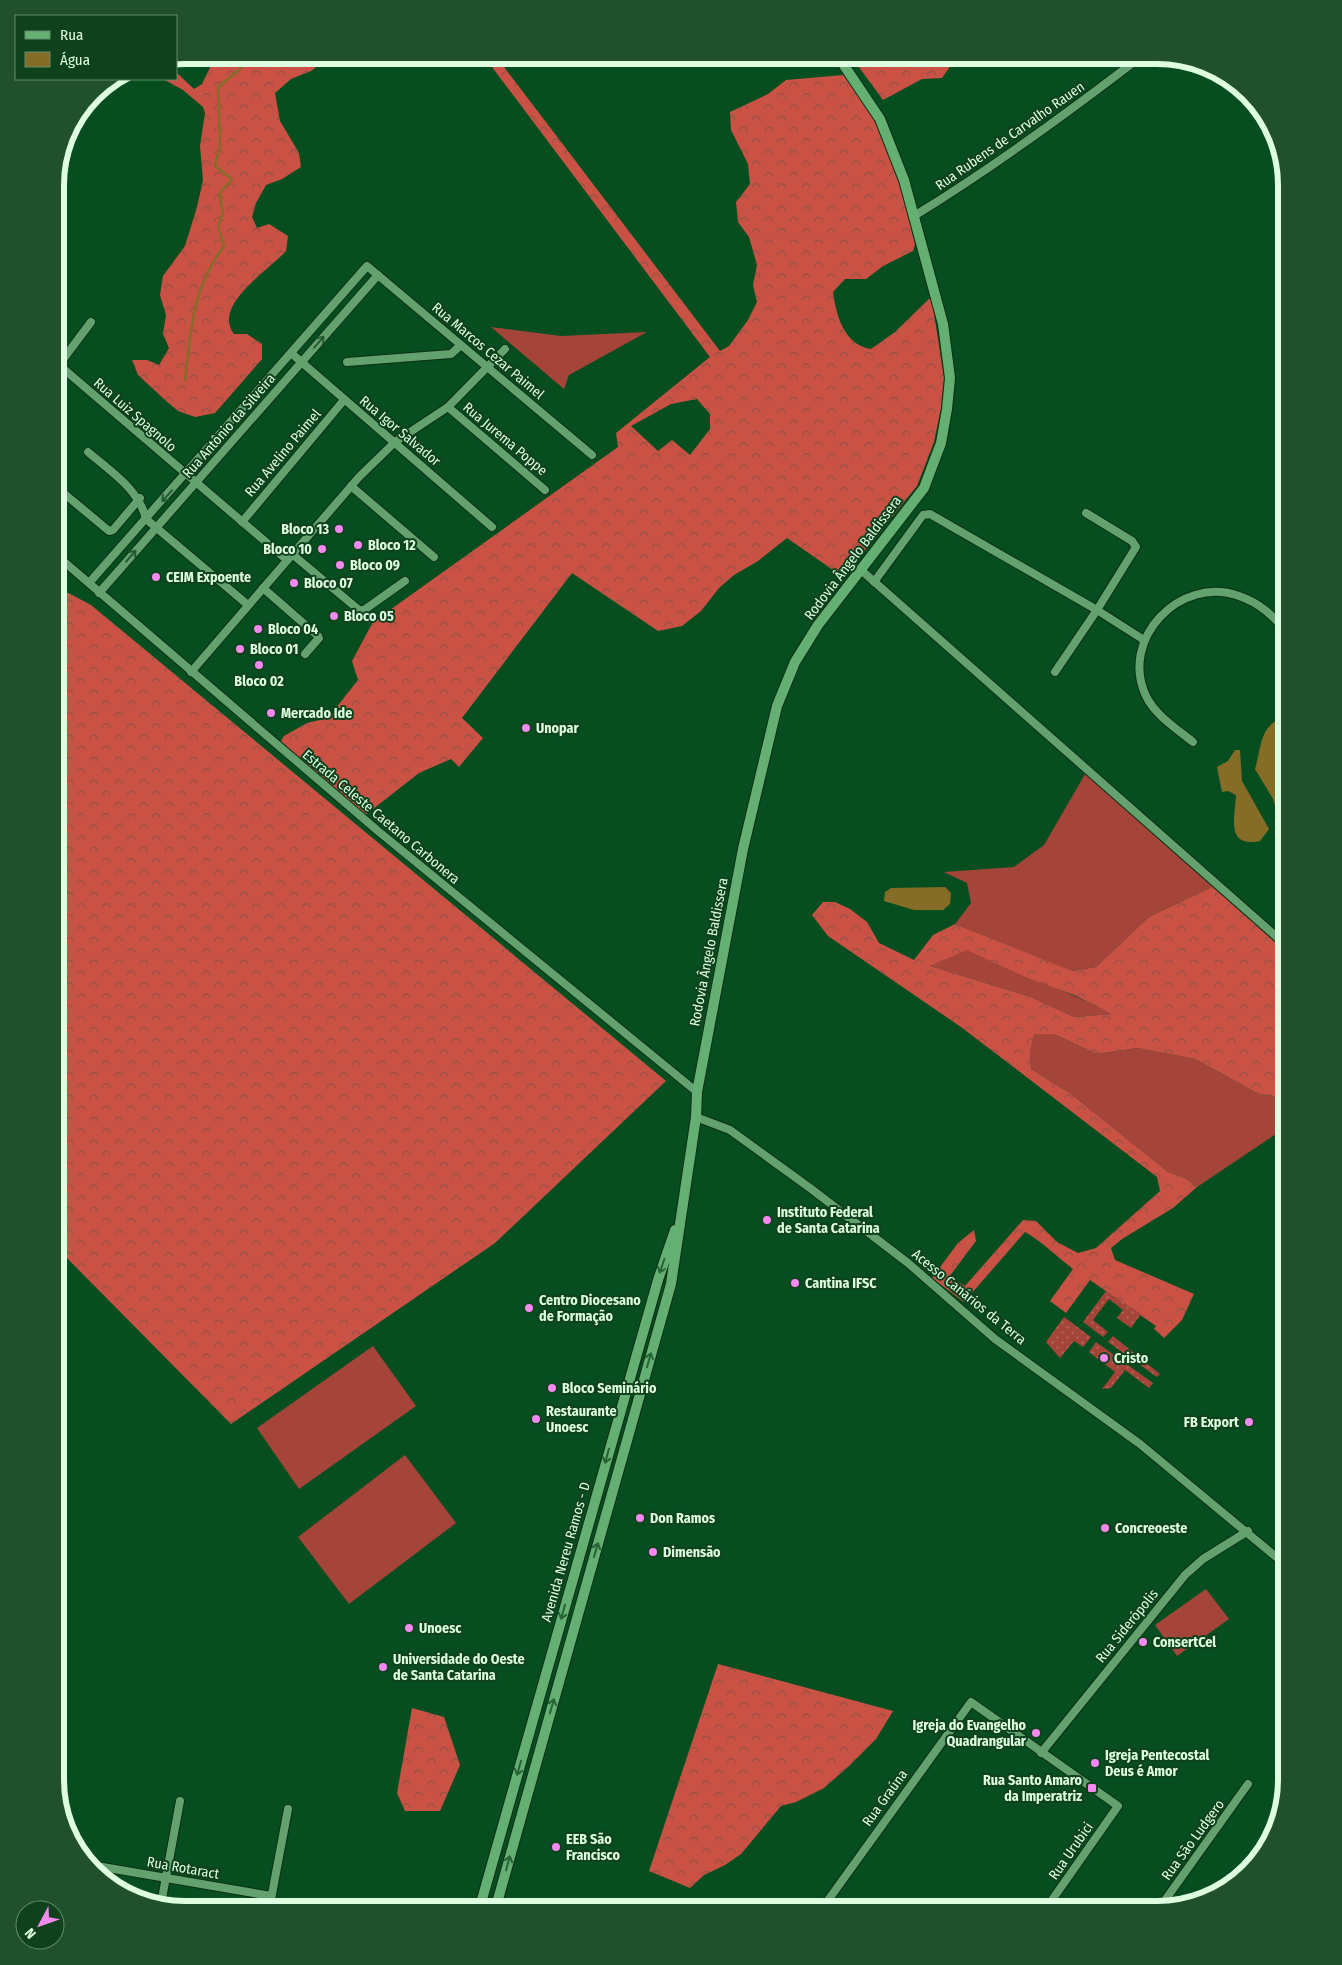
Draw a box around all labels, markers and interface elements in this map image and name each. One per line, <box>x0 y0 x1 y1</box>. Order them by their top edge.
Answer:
legend <box>15 15 178 80</box>
text: Rua <box>60 26 83 44</box>
text: Água <box>60 51 90 69</box>
street label: Rua Rubens de Carvalho Rauen <box>932 78 1088 194</box>
street label: Rua Marcos Cezar Paimel <box>428 299 548 403</box>
one-way arrow <box>313 336 325 349</box>
street label: Rua Antônio da Silveira <box>179 370 279 482</box>
street label: Rua Luiz Spagnolo <box>90 374 180 456</box>
street label: Rua Igor Salvador <box>356 392 444 470</box>
street label: Rua Jurema Poppe <box>459 399 551 479</box>
street label: Rua Avelino Paimel <box>241 405 325 500</box>
one-way arrow <box>161 489 173 502</box>
street label: Rodovia Ângelo Baldissera <box>800 492 905 623</box>
place label: Bloco 13 <box>281 521 329 538</box>
marker: Bloco 13 <box>333 523 345 535</box>
place label: Bloco 12 <box>368 537 416 554</box>
marker: Bloco 12 <box>352 539 364 551</box>
place label: Bloco 10 <box>263 541 312 558</box>
marker: Bloco 10 <box>316 543 328 555</box>
one-way arrow <box>125 550 137 563</box>
place label: Bloco 09 <box>350 557 400 574</box>
marker: Bloco 09 <box>334 559 346 571</box>
place label: CEIM Expoente <box>166 569 251 586</box>
marker: CEIM Expoente <box>150 571 162 583</box>
place label: Bloco 07 <box>304 575 353 592</box>
marker: Bloco 07 <box>288 577 300 589</box>
place label: Bloco 05 <box>344 608 394 625</box>
marker: Bloco 05 <box>328 610 340 622</box>
place label: Bloco 04 <box>268 621 318 638</box>
marker: Bloco 04 <box>252 623 264 635</box>
place label: Bloco 01 <box>250 641 299 658</box>
marker: Bloco 01 <box>234 643 246 655</box>
marker: Bloco 02 <box>253 659 265 671</box>
place label: Bloco 02 <box>234 673 284 690</box>
place label: Mercado Ide <box>281 705 352 722</box>
marker: Mercado Ide <box>265 707 277 719</box>
place label: Unopar <box>536 720 579 737</box>
marker: Unopar <box>520 722 532 734</box>
street label: Estrada Celeste Caetano Carbonera <box>299 746 463 888</box>
street label: Rodovia Ângelo Baldissera <box>685 876 732 1028</box>
place label: Instituto Federal de Santa Catarina <box>777 1204 880 1237</box>
marker: Instituto Federal de Santa Catarina <box>761 1214 773 1226</box>
street label: Acesso Canários da Terra <box>908 1246 1030 1348</box>
one-way arrow <box>657 1258 667 1274</box>
place label: Cantina IFSC <box>805 1275 877 1292</box>
marker: Cantina IFSC <box>789 1277 801 1289</box>
place label: Centro Diocesano de Formação <box>539 1292 641 1326</box>
marker: Centro Diocesano de Formação <box>523 1302 535 1314</box>
place label: Cristo <box>1114 1350 1149 1367</box>
one-way arrow <box>645 1352 655 1368</box>
marker: Cristo <box>1098 1352 1110 1364</box>
place label: Bloco Seminário <box>562 1380 657 1397</box>
marker: Bloco Seminário <box>546 1382 558 1394</box>
place label: Restaurante Unoesc <box>546 1403 617 1436</box>
marker: Restaurante Unoesc <box>530 1413 542 1425</box>
place label: FB Export <box>1184 1414 1240 1431</box>
marker: FB Export <box>1243 1416 1255 1428</box>
one-way arrow <box>602 1447 612 1463</box>
street label: Avenida Nereu Ramos - D <box>538 1480 594 1624</box>
place label: Don Ramos <box>650 1510 715 1527</box>
marker: Don Ramos <box>634 1512 646 1524</box>
place label: Concreoeste <box>1115 1520 1187 1537</box>
marker: Concreoeste <box>1099 1522 1111 1534</box>
one-way arrow <box>592 1542 601 1558</box>
place label: Dimensão <box>663 1544 721 1561</box>
marker: Dimensão <box>647 1546 659 1558</box>
street label: Rua Siderópolis <box>1092 1586 1162 1666</box>
one-way arrow <box>558 1603 567 1619</box>
place label: Unoesc <box>419 1620 462 1637</box>
marker: Unoesc <box>403 1622 415 1634</box>
place label: ConsertCel <box>1153 1634 1216 1651</box>
marker: ConsertCel <box>1137 1636 1149 1648</box>
place label: Universidade do Oeste de Santa Catarina <box>393 1651 525 1684</box>
marker: Universidade do Oeste de Santa Catarina <box>377 1661 389 1673</box>
one-way arrow <box>548 1699 557 1715</box>
place label: Igreja do Evangelho Quadrangular <box>913 1717 1027 1750</box>
marker: Igreja do Evangelho Quadrangular <box>1030 1727 1042 1739</box>
place label: Igreja Pentecostal Deus é Amor <box>1105 1747 1209 1780</box>
marker: Igreja Pentecostal Deus é Amor <box>1089 1757 1101 1769</box>
one-way arrow <box>514 1760 523 1776</box>
street label: Rua Graúna <box>859 1766 911 1830</box>
place label: Rua Santo Amaro da Imperatriz <box>983 1772 1083 1805</box>
marker: Rua Santo Amaro da Imperatriz <box>1086 1782 1098 1794</box>
street label: Rua São Ludgero <box>1158 1796 1228 1884</box>
street label: Rua Urubici <box>1045 1819 1097 1883</box>
place label: EEB São Francisco <box>566 1831 620 1864</box>
marker: EEB São Francisco <box>550 1841 562 1853</box>
street label: Rua Rotaract <box>146 1853 221 1883</box>
one-way arrow <box>504 1855 513 1871</box>
north arrow <box>15 1900 65 1950</box>
text: N <box>21 1924 40 1942</box>

